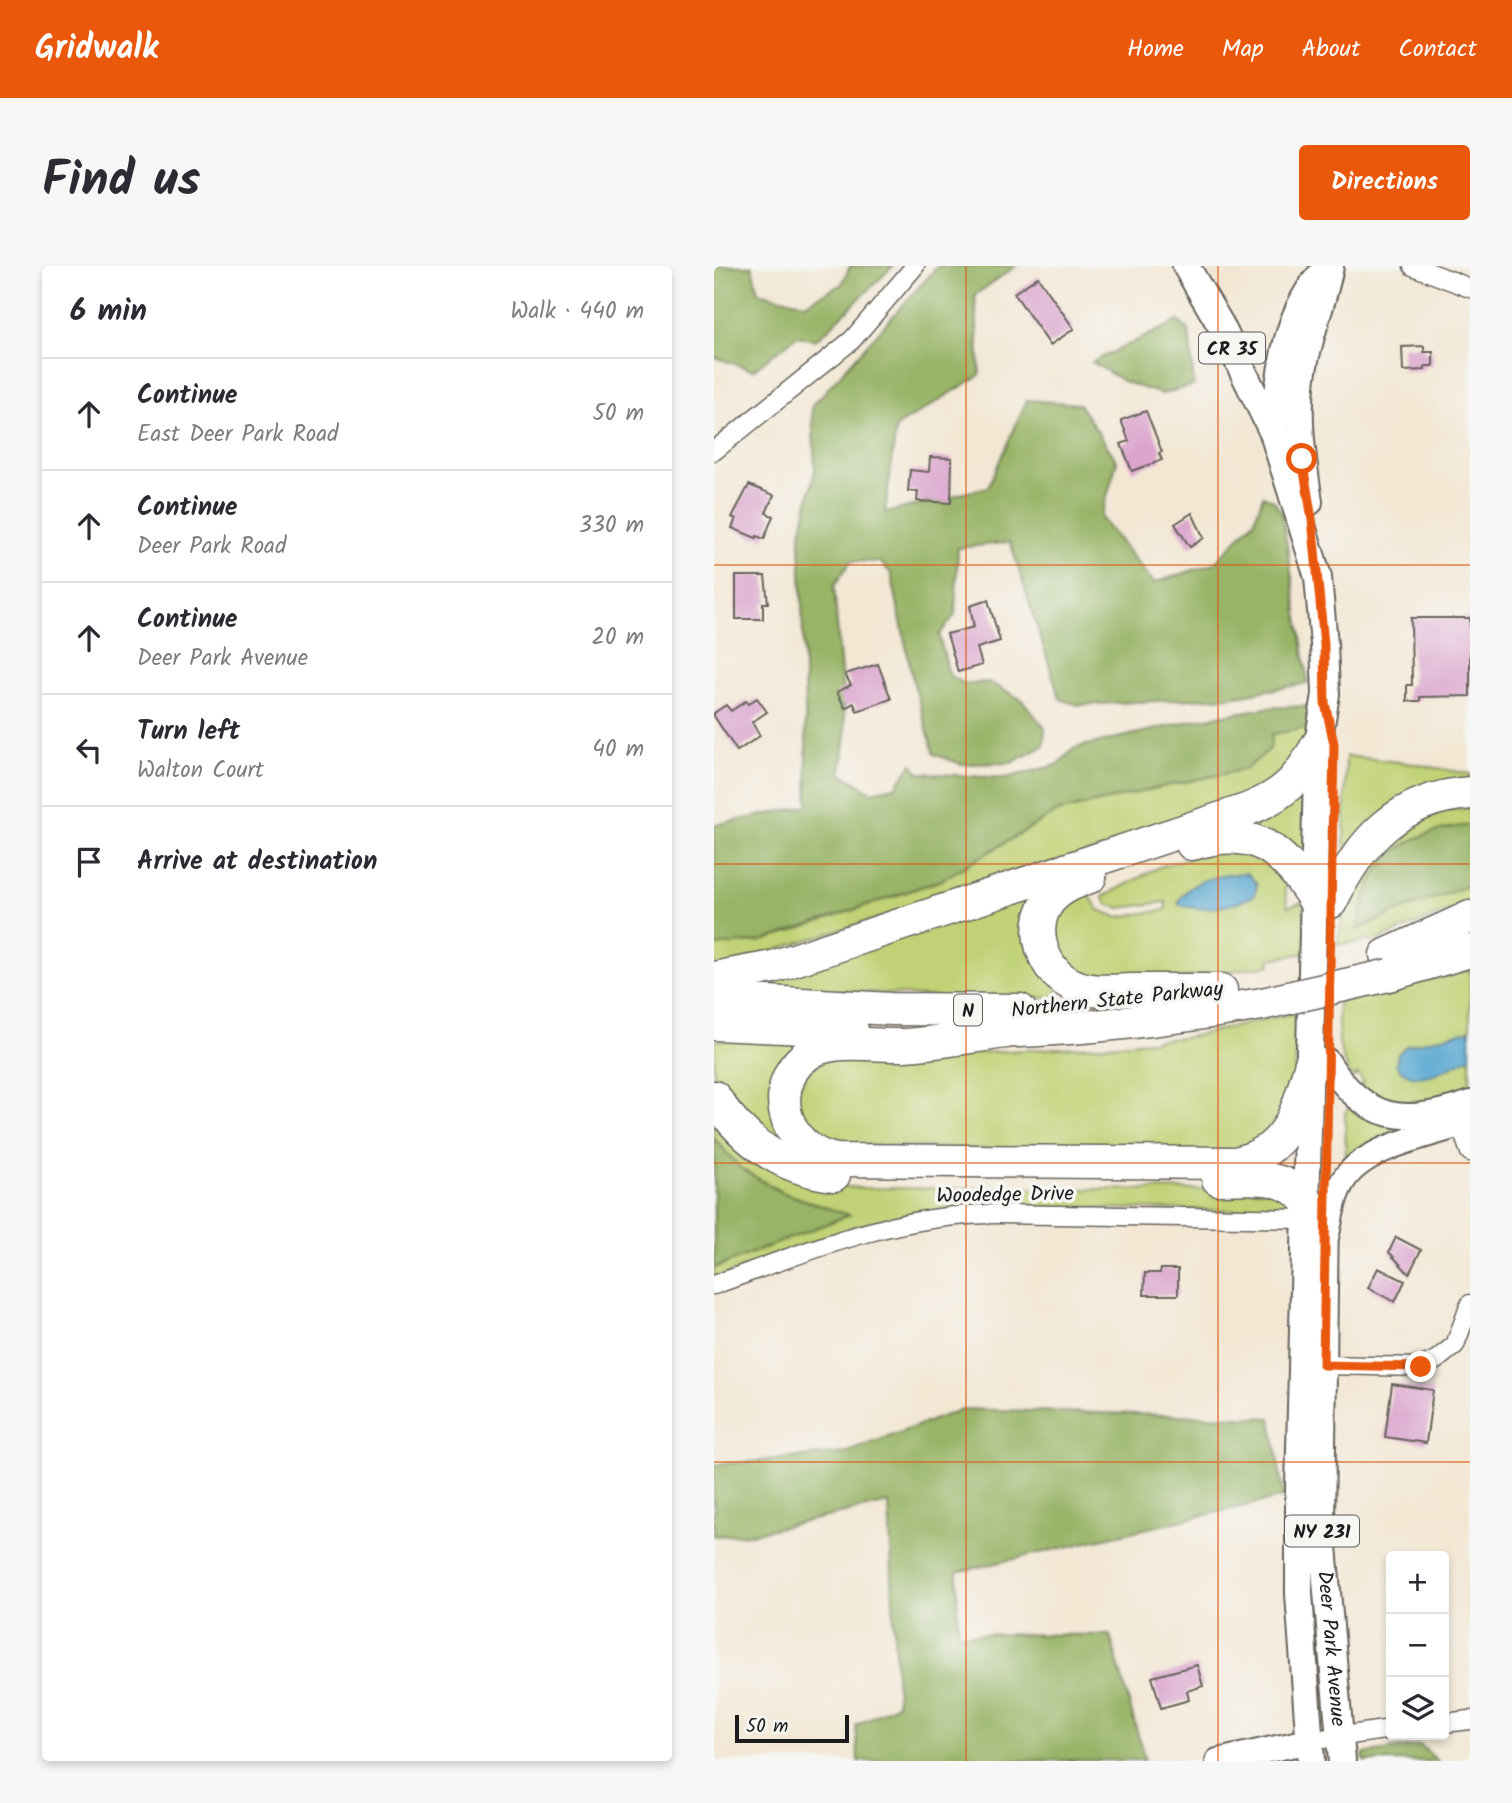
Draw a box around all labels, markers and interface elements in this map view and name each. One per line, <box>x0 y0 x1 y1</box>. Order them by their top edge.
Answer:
text: Gridwalk <box>35 23 158 76</box>
text: Home <box>1127 30 1184 69</box>
text: Map <box>1222 30 1264 69</box>
text: About <box>1302 30 1360 69</box>
text: Contact <box>1398 30 1477 69</box>
text: Find us <box>42 143 200 221</box>
button: Directions <box>1299 145 1470 220</box>
text: 6 min <box>70 288 147 336</box>
text: Walk · 440 m <box>511 294 644 330</box>
road number: CR 35 <box>1199 332 1265 363</box>
text: Continue <box>137 375 238 417</box>
icon: ahead <box>70 395 108 433</box>
text: 50 m <box>593 396 644 432</box>
text: East Deer Park Road <box>137 417 339 453</box>
route start <box>1286 443 1317 474</box>
text: Continue <box>137 487 238 529</box>
icon: ahead <box>70 507 108 545</box>
text: 330 m <box>579 508 644 544</box>
text: Deer Park Road <box>137 529 286 565</box>
text: Continue <box>137 599 238 641</box>
icon: ahead <box>70 619 108 657</box>
text: 20 m <box>592 620 644 656</box>
text: Deer Park Avenue <box>137 641 308 677</box>
text: Turn left <box>137 711 240 753</box>
icon: left <box>70 731 108 769</box>
text: 40 m <box>592 732 644 768</box>
text: Walton Court <box>137 753 264 789</box>
text: Arrive at destination <box>137 841 377 883</box>
icon: arrive <box>70 843 108 881</box>
street label: Northern State Parkway <box>1009 973 1225 1028</box>
road number: N <box>954 995 982 1026</box>
street label: Woodedge Drive <box>936 1178 1075 1213</box>
route end <box>1405 1351 1436 1382</box>
road number: NY 231 <box>1285 1516 1359 1546</box>
map controls <box>1386 1551 1449 1740</box>
button: + <box>1386 1551 1449 1614</box>
street label: Deer Park Avenue <box>1307 1569 1354 1728</box>
button: − <box>1386 1614 1449 1677</box>
button: layers <box>1386 1677 1449 1740</box>
scale bar <box>735 1712 849 1744</box>
text: 50 m <box>746 1712 788 1742</box>

